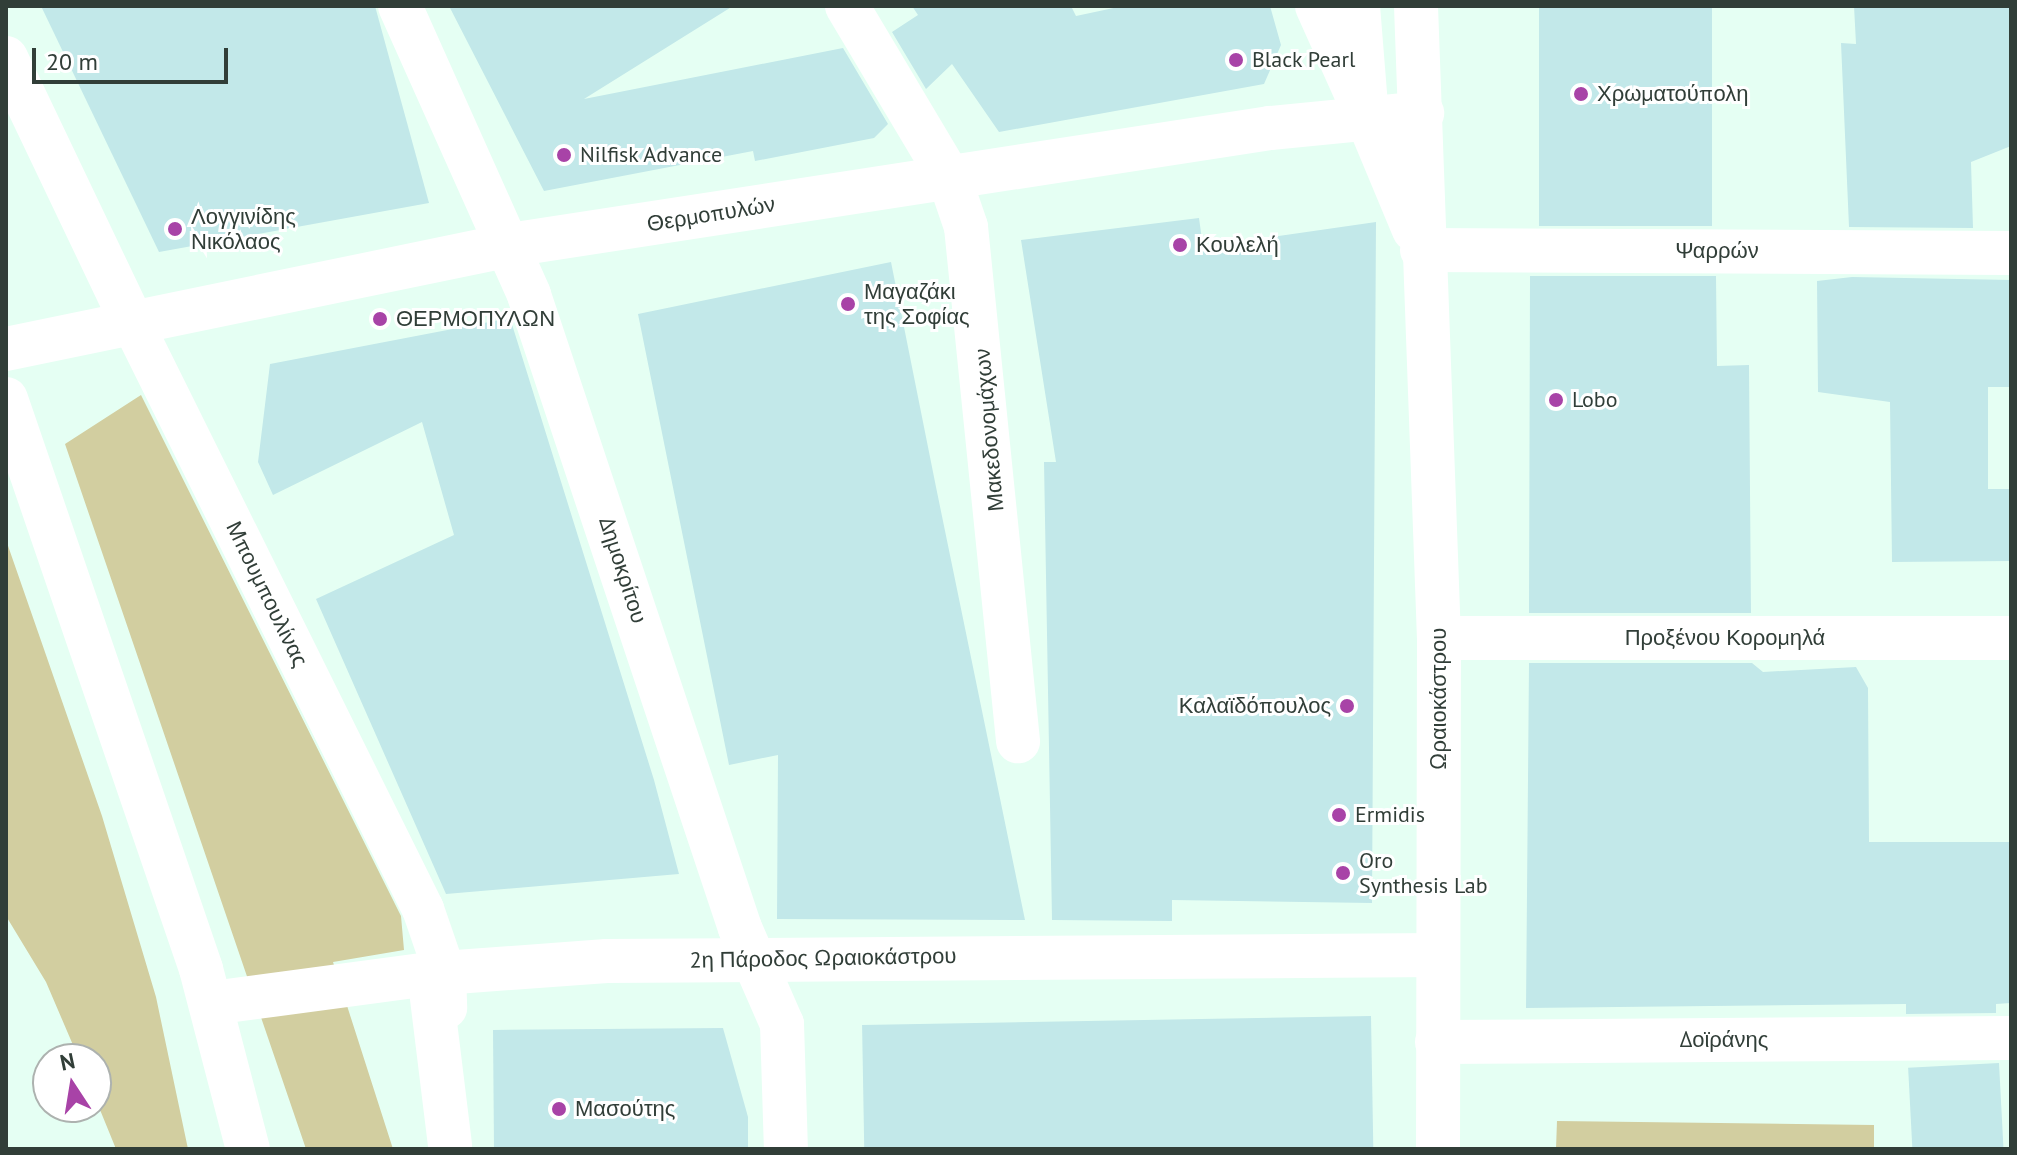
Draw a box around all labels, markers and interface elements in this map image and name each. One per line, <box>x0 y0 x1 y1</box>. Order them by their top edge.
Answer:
scale bar <box>36 32 232 82</box>
text: 20 m <box>46 46 98 77</box>
place label: Black Pearl <box>1252 47 1356 73</box>
marker: Black Pearl <box>1227 51 1245 69</box>
place label: Χρωματούπολη <box>1597 81 1749 107</box>
marker: Χρωματούπολη <box>1572 85 1590 103</box>
place label: Nilfisk Advance <box>580 142 724 168</box>
marker: Nilfisk Advance <box>555 146 573 164</box>
street label: Θερμοπυλών <box>645 191 777 237</box>
place label: Λογγινίδης Νικόλαος <box>191 203 296 254</box>
marker: Λογγινίδης Νικόλαος <box>166 220 184 238</box>
place label: Κουλελή <box>1196 232 1279 258</box>
marker: Κουλελή <box>1171 236 1189 254</box>
street label: Ψαρρών <box>1675 238 1759 264</box>
place label: Μαγαζάκι της Σοφίας <box>864 278 970 330</box>
marker: Μαγαζάκι της Σοφίας <box>839 295 857 313</box>
place label: ΘΕΡΜΟΠΥΛΩΝ <box>396 306 555 332</box>
marker: ΘΕΡΜΟΠΥΛΩΝ <box>371 310 389 328</box>
street label: Μακεδονομάχων <box>969 347 1009 513</box>
place label: Lobo <box>1572 387 1618 413</box>
marker: Lobo <box>1547 391 1565 409</box>
street label: Δημοκρίτου <box>593 514 653 626</box>
street label: Μπουμπουλίνας <box>220 517 314 671</box>
street label: Προξένου Κορομηλά <box>1625 625 1825 651</box>
street label: Ωραιοκάστρου <box>1426 628 1452 770</box>
place label: Καλαϊδόπουλος <box>1179 693 1331 719</box>
marker: Καλαϊδόπουλος <box>1338 697 1356 715</box>
place label: Ermidis <box>1355 802 1425 828</box>
marker: Ermidis <box>1330 806 1348 824</box>
place label: Oro Synthesis Lab <box>1359 847 1488 898</box>
marker: Oro Synthesis Lab <box>1334 864 1352 882</box>
street label: 2η Πάροδος Ωραιοκάστρου <box>689 942 957 974</box>
street label: Δοϊράνης <box>1680 1027 1768 1053</box>
north arrow <box>32 1043 112 1123</box>
text: N <box>57 1046 77 1077</box>
place label: Μασούτης <box>575 1096 675 1122</box>
marker: Μασούτης <box>550 1100 568 1118</box>

